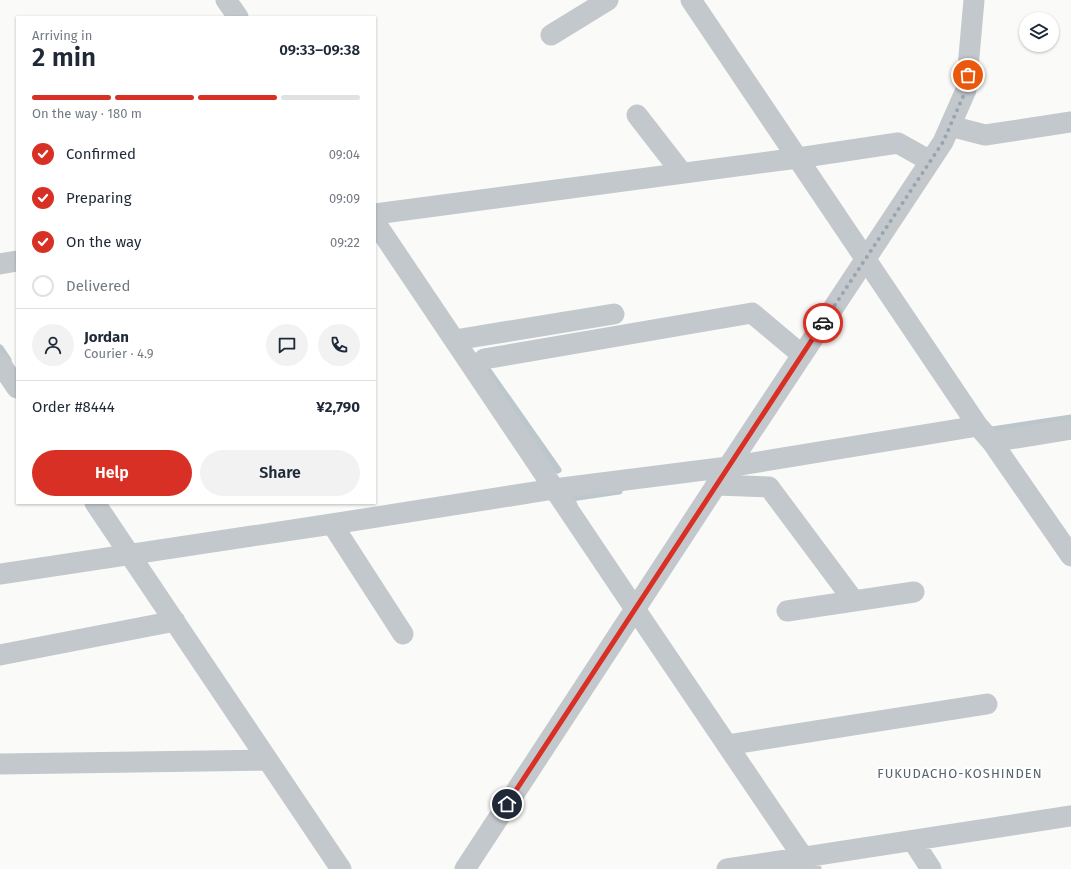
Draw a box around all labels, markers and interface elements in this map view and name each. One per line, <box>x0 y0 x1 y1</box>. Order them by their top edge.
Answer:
map controls <box>1019 12 1059 52</box>
button: layers <box>1019 12 1059 52</box>
text: Arriving in <box>32 28 92 43</box>
text: 09:33–09:38 <box>279 41 360 59</box>
text: 2 min <box>32 42 96 73</box>
pin <box>951 58 985 92</box>
icon: bag <box>957 64 979 86</box>
text: On the way · 180 m <box>32 106 142 121</box>
icon: check <box>32 143 54 165</box>
text: Confirmed <box>66 145 136 163</box>
text: 09:04 <box>329 147 360 162</box>
icon: check <box>32 187 54 209</box>
text: Preparing <box>66 189 131 207</box>
text: 09:09 <box>329 191 360 206</box>
icon: check <box>32 231 54 253</box>
text: On the way <box>66 233 141 251</box>
text: 09:22 <box>330 235 360 250</box>
text: Delivered <box>66 277 130 295</box>
courier <box>803 303 843 343</box>
icon: car <box>812 312 834 334</box>
button: person <box>32 324 74 366</box>
button: chat <box>266 324 308 366</box>
button: phone <box>318 324 360 366</box>
text: Jordan <box>84 328 129 346</box>
text: Courier · 4.9 <box>84 346 154 361</box>
text: Order #8444 <box>32 398 115 416</box>
text: ¥2,790 <box>316 398 360 416</box>
button: Help <box>32 450 192 496</box>
button: Share <box>200 450 360 496</box>
district label: FUKUDACHO-KOSHINDEN <box>877 766 1043 781</box>
pin <box>490 787 524 821</box>
icon: home <box>496 793 518 815</box>

